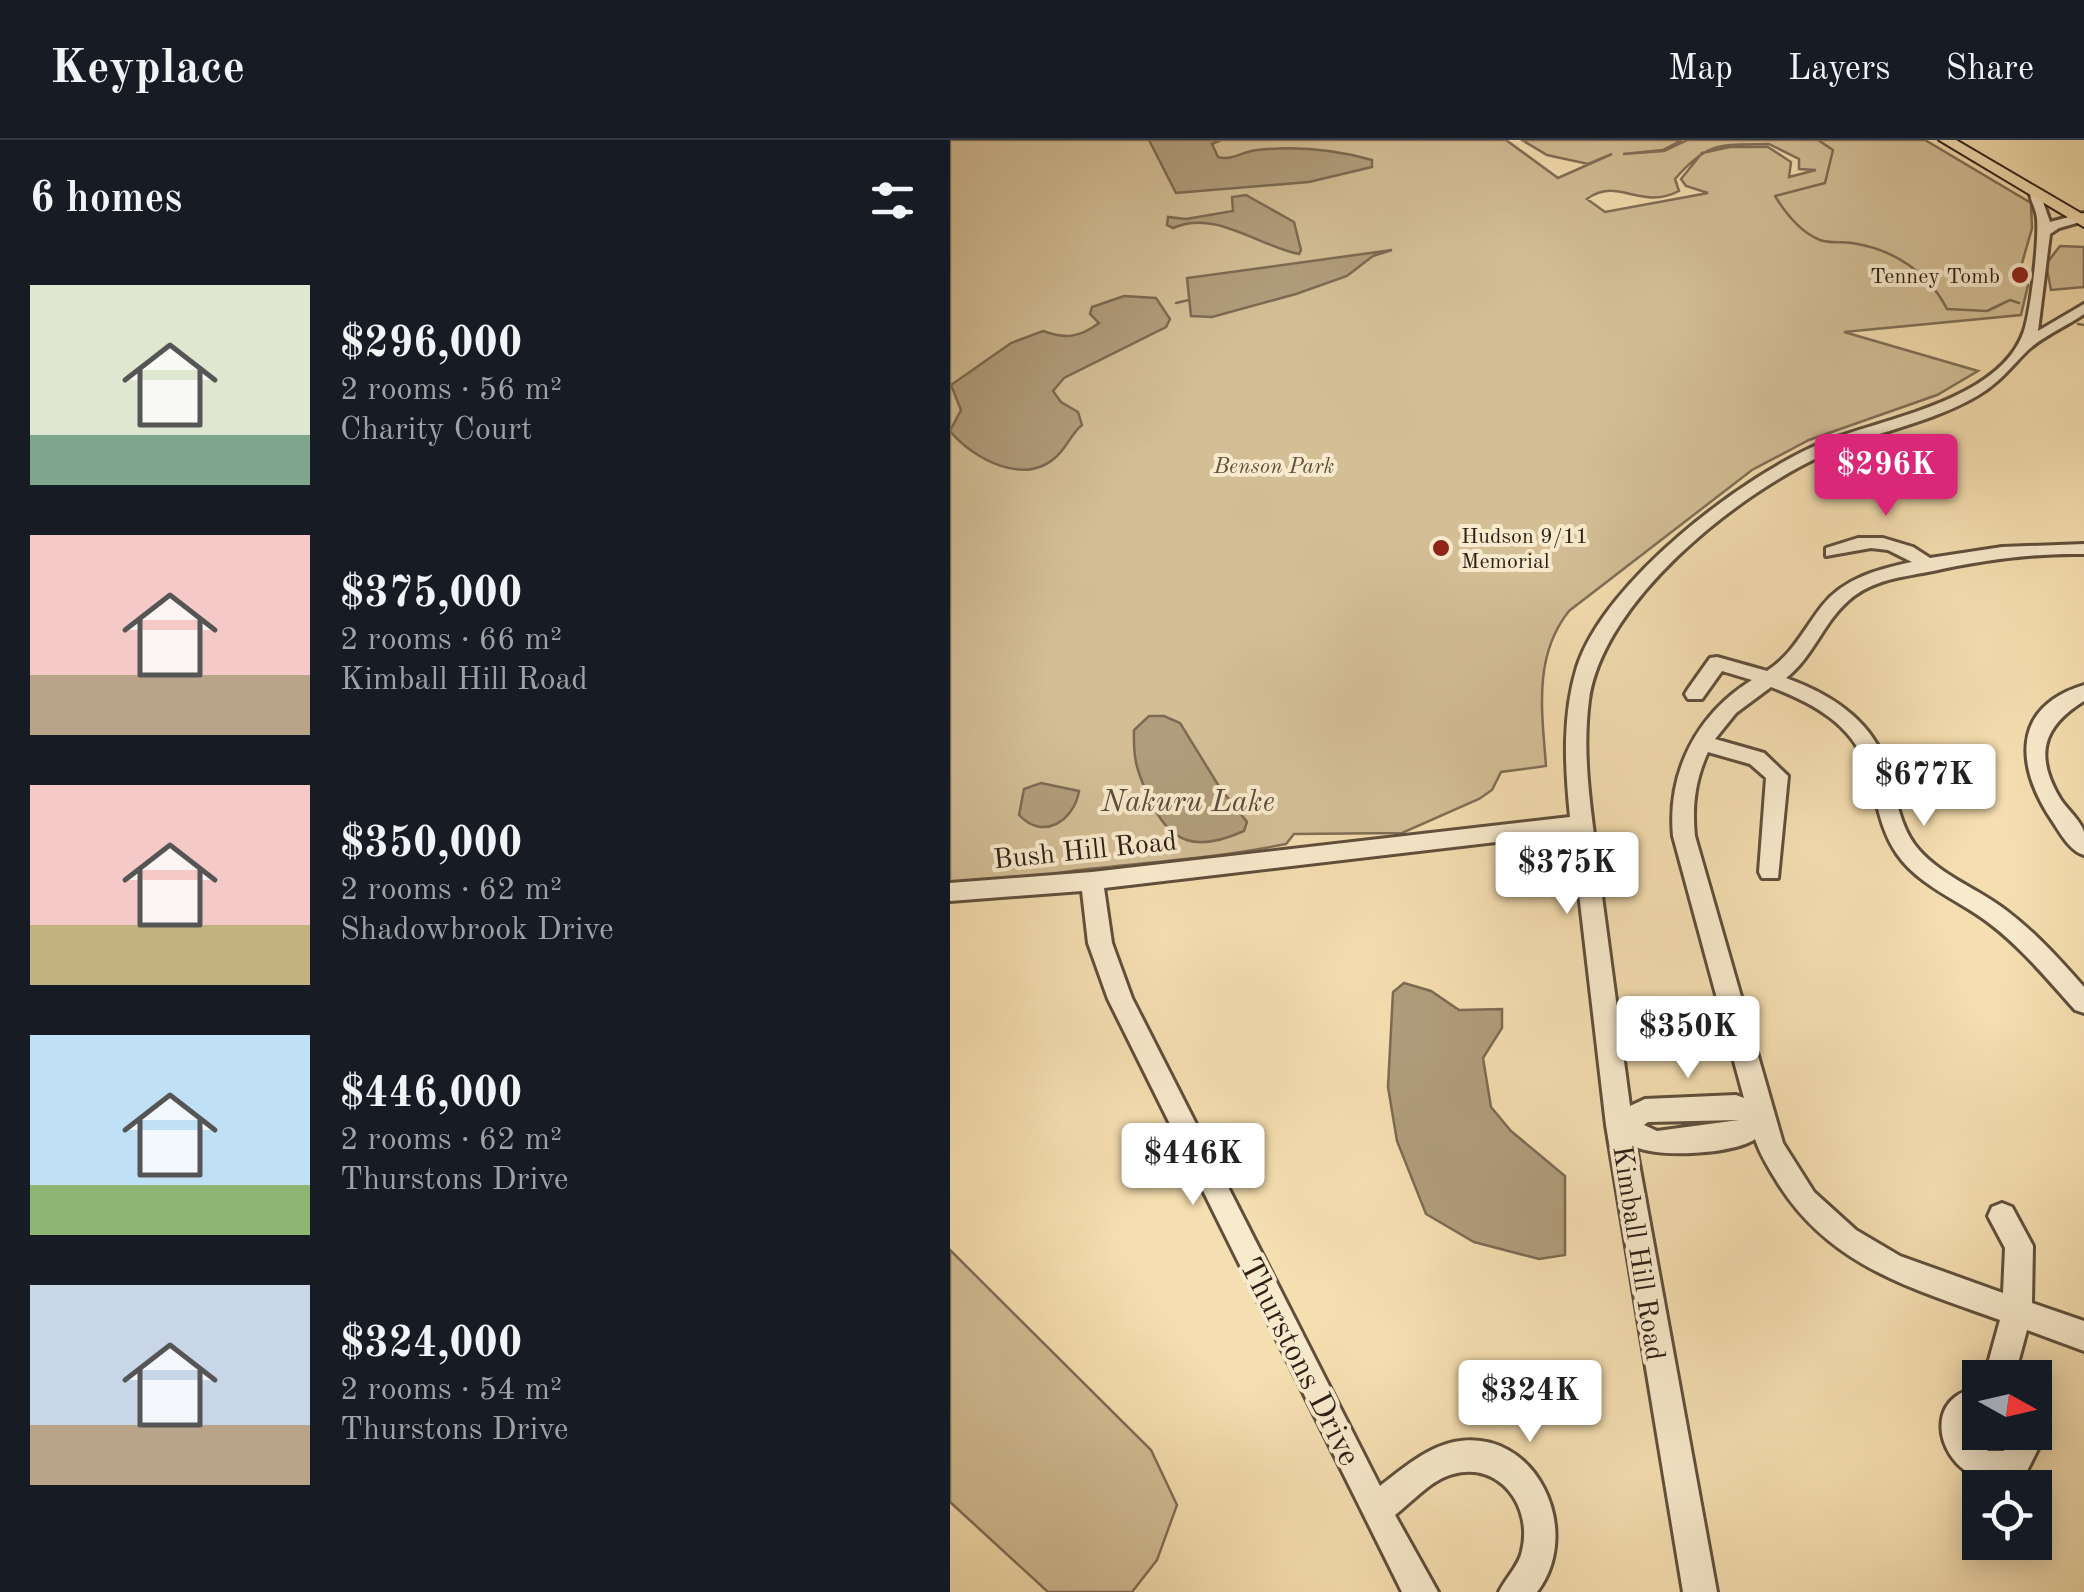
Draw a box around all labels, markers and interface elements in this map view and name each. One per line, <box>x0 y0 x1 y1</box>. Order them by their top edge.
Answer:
text: Keyplace <box>50 45 245 93</box>
text: Map <box>1668 52 1733 87</box>
text: Layers <box>1788 52 1891 87</box>
text: Share <box>1946 52 2034 87</box>
icon: filters <box>865 173 920 228</box>
text: 6 homes <box>30 179 182 221</box>
marker: Tenney Tomb <box>2009 264 2031 286</box>
place label: Tenney Tomb <box>1870 266 2000 288</box>
text: $296,000 <box>340 324 522 366</box>
icon: home <box>110 325 230 445</box>
text: 2 rooms · 56 m² <box>340 375 562 407</box>
text: Charity Court <box>340 415 532 447</box>
pin: $296K <box>1816 434 1956 519</box>
text: $296K <box>1837 450 1935 482</box>
park label: Benson Park <box>1213 456 1334 478</box>
place label: Hudson 9/11 Memorial <box>1461 526 1588 573</box>
marker: Hudson 9/11 Memorial <box>1430 537 1452 559</box>
text: $375,000 <box>340 574 522 616</box>
icon: home <box>110 575 230 695</box>
text: 2 rooms · 66 m² <box>340 625 562 657</box>
text: Kimball Hill Road <box>340 665 588 697</box>
pin: $677K <box>1854 744 1994 829</box>
text: $677K <box>1875 760 1973 792</box>
water label: Nakuru Lake <box>1100 788 1275 818</box>
text: $350,000 <box>340 824 522 866</box>
icon: home <box>110 825 230 945</box>
street label: Bush Hill Road <box>992 828 1179 876</box>
pin: $375K <box>1497 832 1637 917</box>
text: $375K <box>1518 848 1616 880</box>
text: 2 rooms · 62 m² <box>340 875 562 907</box>
text: Shadowbrook Drive <box>340 915 614 947</box>
pin: $350K <box>1618 996 1758 1081</box>
text: $350K <box>1639 1012 1737 1044</box>
text: $446,000 <box>340 1074 522 1116</box>
icon: home <box>110 1075 230 1195</box>
pin: $446K <box>1123 1123 1263 1208</box>
text: 2 rooms · 62 m² <box>340 1125 562 1157</box>
text: $446K <box>1144 1139 1242 1171</box>
street label: Kimball Hill Road <box>1606 1144 1668 1363</box>
text: Thurstons Drive <box>340 1165 568 1197</box>
street label: Thurstons Drive <box>1232 1253 1364 1471</box>
text: $324,000 <box>340 1324 522 1366</box>
icon: home <box>110 1325 230 1445</box>
pin: $324K <box>1460 1360 1600 1445</box>
north arrow <box>1962 1360 2052 1450</box>
map controls <box>1962 1360 2052 1560</box>
text: 2 rooms · 54 m² <box>340 1375 562 1407</box>
text: $324K <box>1481 1376 1579 1408</box>
text: Thurstons Drive <box>340 1415 568 1447</box>
button: locate <box>1962 1470 2052 1560</box>

